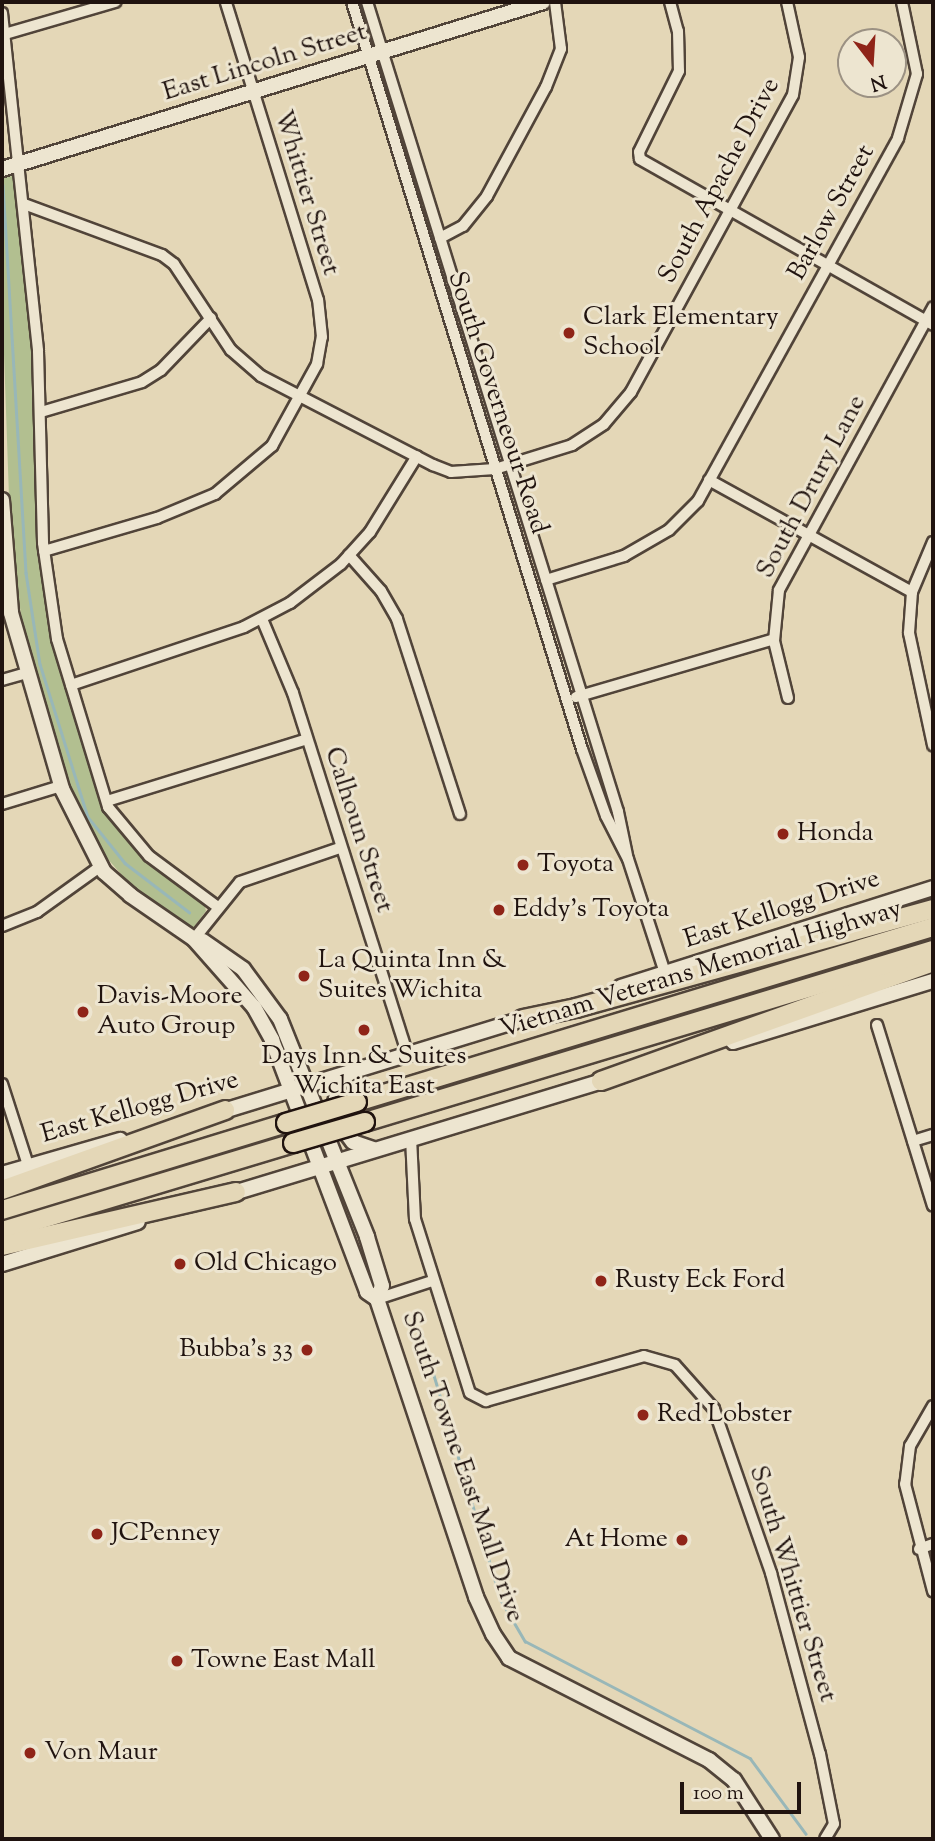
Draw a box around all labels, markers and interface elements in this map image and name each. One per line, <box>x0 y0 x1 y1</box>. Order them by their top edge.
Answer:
street label: East Lincoln Street <box>159 17 371 109</box>
north arrow <box>837 28 907 98</box>
text: N <box>867 67 889 97</box>
street label: South Apache Drive <box>653 73 787 289</box>
street label: Whittier Street <box>266 107 346 279</box>
street label: Barlow Street <box>782 140 882 286</box>
street label: South Governeour Road <box>440 268 554 538</box>
place label: Clark Elementary School <box>583 302 779 364</box>
marker: Clark Elementary School <box>561 325 577 341</box>
street label: South Drury Lane <box>751 390 873 584</box>
street label: Calhoun Street <box>317 743 399 917</box>
place label: Honda <box>797 818 874 850</box>
marker: Honda <box>775 826 791 842</box>
place label: Toyota <box>537 849 614 881</box>
marker: Toyota <box>515 857 531 873</box>
street label: East Kellogg Drive <box>680 864 884 956</box>
street label: Vietnam Veterans Memorial Highway <box>496 894 906 1046</box>
place label: Eddy's Toyota <box>513 894 669 926</box>
marker: Eddy's Toyota <box>491 902 507 918</box>
place label: La Quinta Inn & Suites Wichita <box>318 945 506 1006</box>
marker: La Quinta Inn & Suites Wichita <box>296 968 312 984</box>
place label: Davis-Moore Auto Group <box>97 981 243 1042</box>
marker: Davis-Moore Auto Group <box>75 1004 91 1020</box>
marker: Days Inn & Suites Wichita East <box>356 1022 372 1038</box>
place label: Days Inn & Suites Wichita East <box>262 1041 466 1102</box>
street label: East Kellogg Drive <box>38 1065 242 1151</box>
place label: Old Chicago <box>194 1248 337 1280</box>
marker: Old Chicago <box>172 1256 188 1272</box>
place label: Rusty Eck Ford <box>615 1265 785 1297</box>
marker: Rusty Eck Ford <box>593 1273 609 1289</box>
street label: South Towne East Mall Drive <box>394 1307 530 1627</box>
place label: Bubba's 33 <box>179 1334 293 1366</box>
marker: Bubba's 33 <box>299 1342 315 1358</box>
place label: Red Lobster <box>657 1399 792 1431</box>
marker: Red Lobster <box>635 1407 651 1423</box>
street label: South Whittier Street <box>741 1462 843 1706</box>
place label: JCPenney <box>111 1518 220 1550</box>
place label: At Home <box>565 1524 668 1556</box>
marker: JCPenney <box>89 1526 105 1542</box>
marker: At Home <box>674 1532 690 1548</box>
place label: Towne East Mall <box>191 1645 375 1677</box>
marker: Towne East Mall <box>169 1653 185 1669</box>
place label: Von Maur <box>44 1737 158 1769</box>
marker: Von Maur <box>22 1745 38 1761</box>
scale bar <box>683 1768 804 1812</box>
text: 100 m <box>693 1779 744 1809</box>

